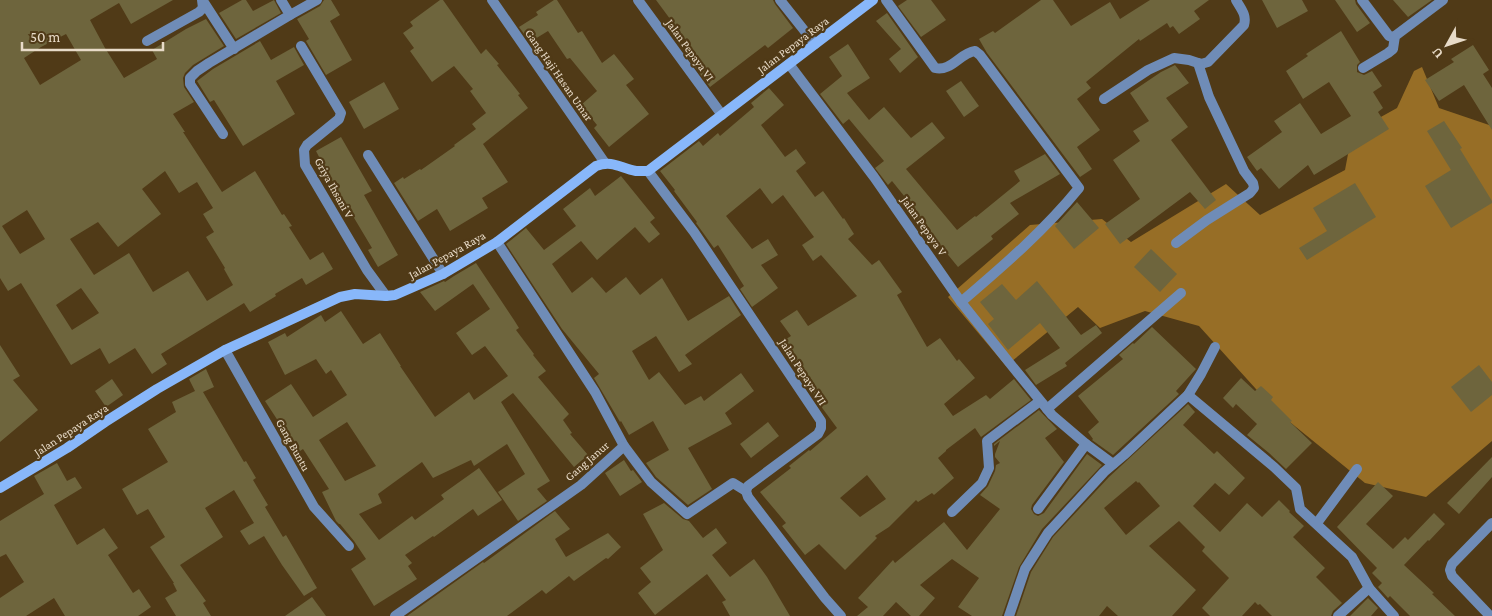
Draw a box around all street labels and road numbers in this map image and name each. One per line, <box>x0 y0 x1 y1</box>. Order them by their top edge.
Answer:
street label: Jalan Pepaya Raya <box>754 13 832 77</box>
street label: Jalan Pepaya VI <box>662 16 717 84</box>
street label: Gang Haji Hasan Umar <box>522 26 596 124</box>
street label: Griya Ihsani V <box>312 155 357 221</box>
street label: Jalan Pepaya V <box>898 193 950 259</box>
street label: Jalan Pepaya Raya <box>405 228 488 282</box>
street label: Jalan Pepaya VII <box>776 335 830 408</box>
street label: Jalan Pepaya Raya <box>30 401 111 460</box>
street label: Gang Buntu <box>273 417 313 474</box>
street label: Gang Janur <box>562 438 612 484</box>

